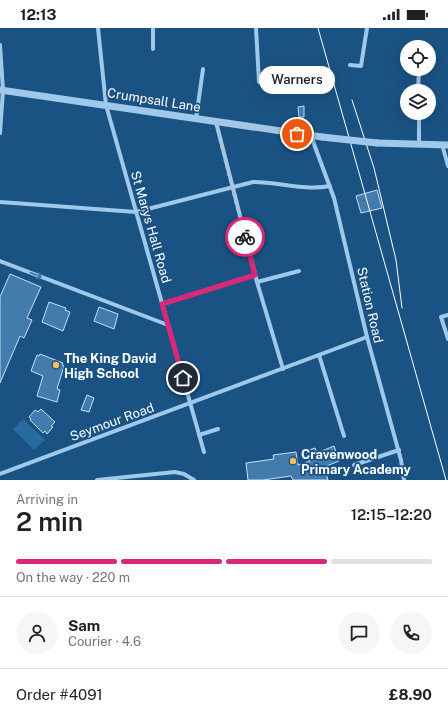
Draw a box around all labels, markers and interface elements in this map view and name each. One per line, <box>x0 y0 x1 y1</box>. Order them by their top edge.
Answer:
text: 12:13 <box>20 6 56 23</box>
map controls <box>400 40 436 120</box>
button: locate <box>400 40 436 76</box>
callout: Warners <box>259 66 335 94</box>
text: Warners <box>271 72 323 87</box>
button: layers <box>400 84 436 120</box>
street label: Crumpsall Lane <box>106 85 202 115</box>
pin <box>280 117 314 151</box>
icon: bag <box>286 123 308 145</box>
street label: St Marys Hall Road <box>128 169 174 285</box>
courier <box>225 217 265 257</box>
icon: bike <box>234 226 256 248</box>
street label: Station Road <box>354 266 386 344</box>
one-way arrow <box>30 272 42 280</box>
place label: The King David High School <box>64 351 156 381</box>
marker: The King David High School <box>51 360 61 370</box>
pin <box>166 361 200 395</box>
icon: home <box>172 367 194 389</box>
street label: Seymour Road <box>68 400 156 444</box>
place label: Cravenwood Primary Academy <box>301 447 411 477</box>
marker: Cravenwood Primary Academy <box>288 456 298 466</box>
text: Arriving in <box>16 492 78 507</box>
text: 2 min <box>16 506 83 537</box>
text: 12:15–12:20 <box>351 506 432 523</box>
text: On the way · 220 m <box>16 570 130 585</box>
button: person <box>16 612 58 654</box>
button: chat <box>338 612 380 654</box>
button: phone <box>390 612 432 654</box>
text: Sam <box>68 617 100 634</box>
text: Courier · 4.6 <box>68 634 141 649</box>
text: Order #4091 <box>16 686 103 703</box>
text: £8.90 <box>389 686 432 703</box>

